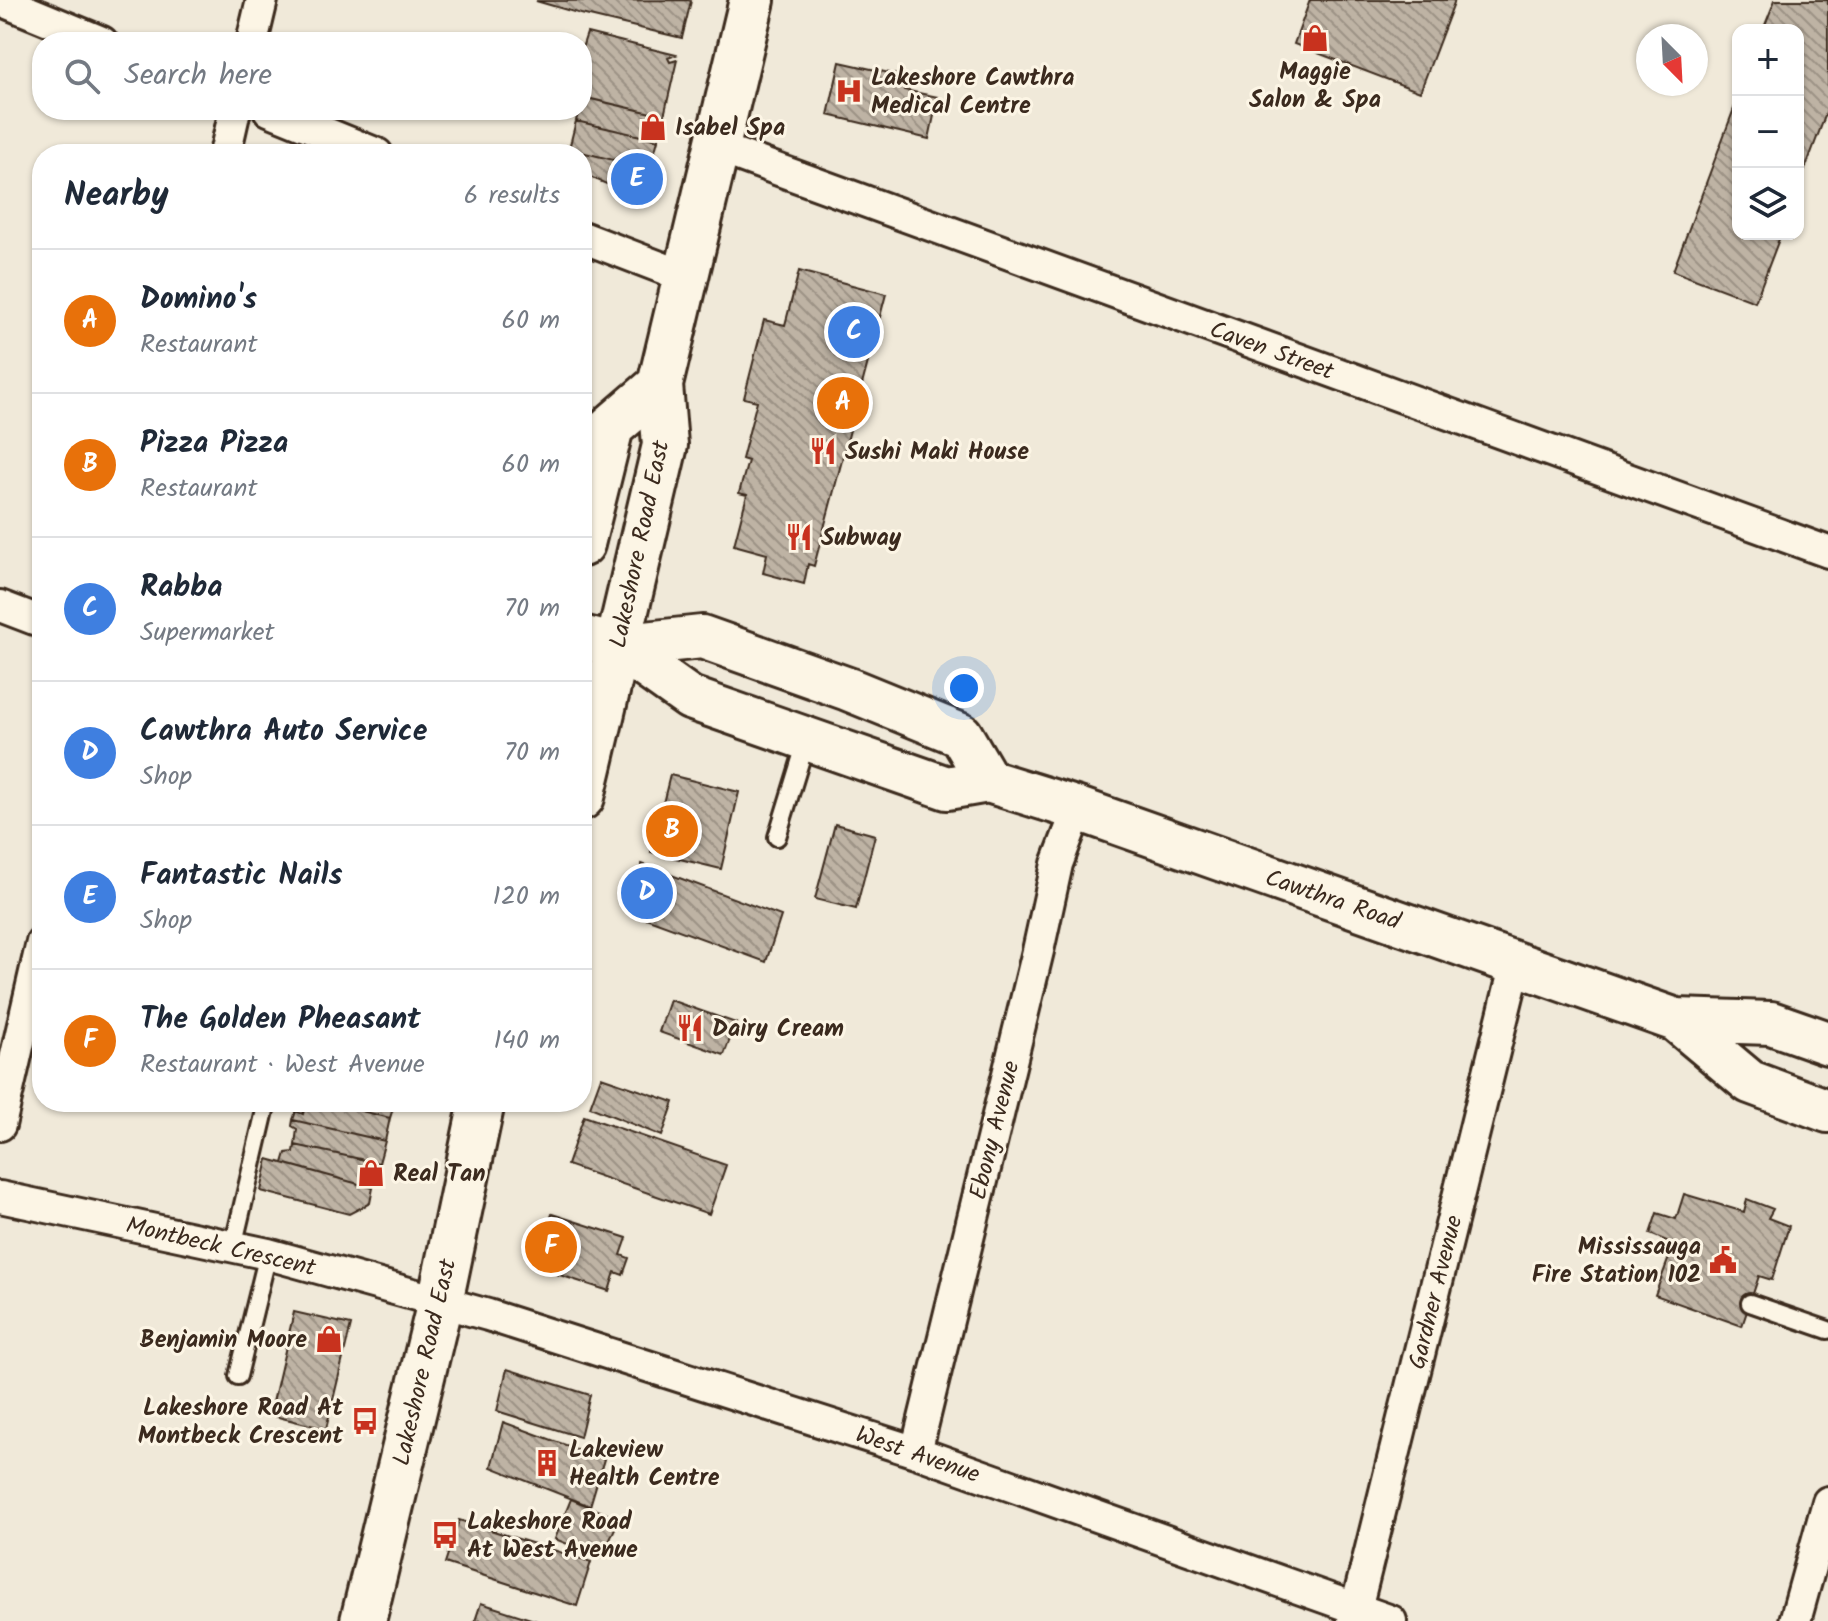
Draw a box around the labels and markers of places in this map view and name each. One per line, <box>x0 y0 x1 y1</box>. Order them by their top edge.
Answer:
shop icon: Maggie Salon & Spa <box>1300 23 1330 53</box>
place label: Maggie Salon & Spa <box>1249 53 1381 120</box>
place label: Lakeshore Cawthra Medical Centre <box>871 59 1075 126</box>
hospital icon: Lakeshore Cawthra Medical Centre <box>834 76 864 106</box>
place label: Isabel Spa <box>675 109 785 148</box>
shop icon: Isabel Spa <box>638 112 668 142</box>
pin: E <box>611 149 663 209</box>
pin: C <box>828 302 880 362</box>
pin: A <box>817 373 869 433</box>
place label: Sushi Maki House <box>845 433 1029 472</box>
restaurant icon: Sushi Maki House <box>808 436 838 466</box>
place label: Subway <box>821 519 902 558</box>
restaurant icon: Subway <box>784 522 814 552</box>
pin: B <box>646 801 698 861</box>
pin: D <box>621 863 673 923</box>
place label: Dairy Cream <box>712 1010 844 1049</box>
restaurant icon: Dairy Cream <box>675 1013 705 1043</box>
place label: Real Tan <box>393 1155 486 1194</box>
shop icon: Real Tan <box>356 1158 386 1188</box>
pin: F <box>525 1217 577 1277</box>
place label: Mississauga Fire Station 102 <box>1532 1228 1701 1295</box>
public building icon: Mississauga Fire Station 102 <box>1708 1245 1738 1275</box>
place label: Benjamin Moore <box>140 1321 307 1360</box>
shop icon: Benjamin Moore <box>314 1324 344 1354</box>
place label: Lakeshore Road At Montbeck Crescent <box>138 1389 344 1456</box>
bus stop icon: Lakeshore Road At Montbeck Crescent <box>350 1406 380 1436</box>
place label: Lakeview Health Centre <box>569 1431 720 1498</box>
building icon: Lakeview Health Centre <box>532 1448 562 1478</box>
place label: Lakeshore Road At West Avenue <box>467 1503 638 1570</box>
bus stop icon: Lakeshore Road At West Avenue <box>430 1520 460 1550</box>

